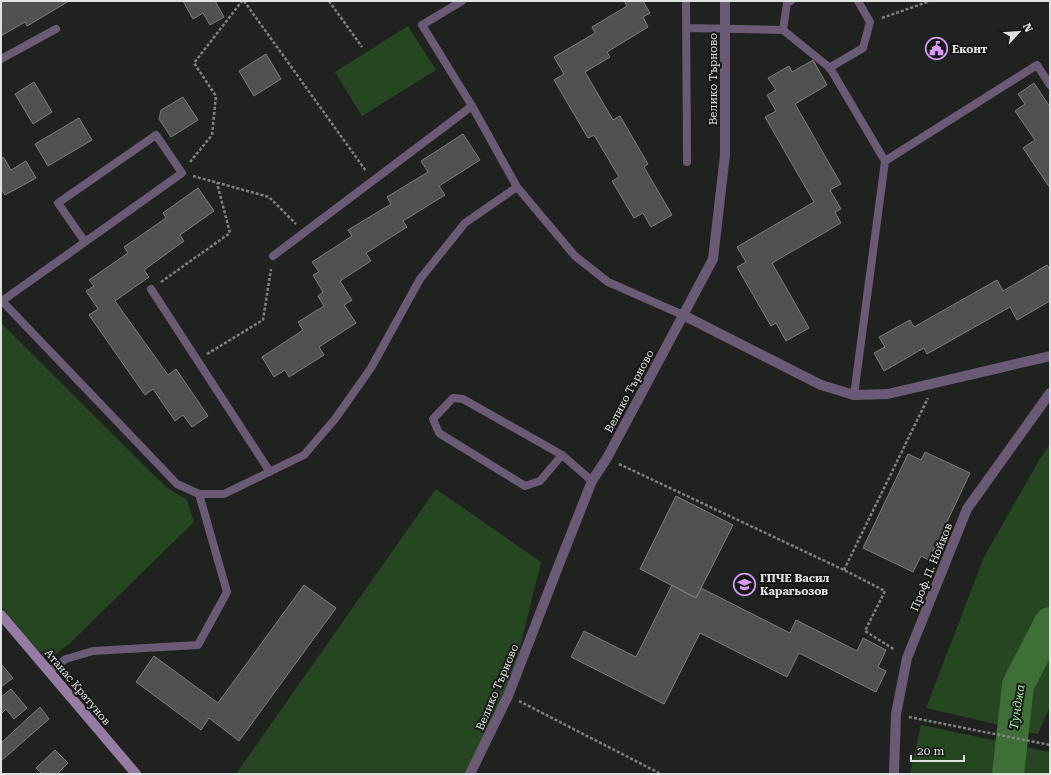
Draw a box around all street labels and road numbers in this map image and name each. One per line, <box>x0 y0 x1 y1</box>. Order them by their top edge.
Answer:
street label: Велико Търново <box>707 33 720 125</box>
street label: Велико Търново <box>602 347 657 435</box>
street label: Проф. П. Нойков <box>908 521 955 613</box>
street label: Велико Търново <box>473 642 522 732</box>
street label: Атанас Кратунов <box>42 647 113 728</box>

